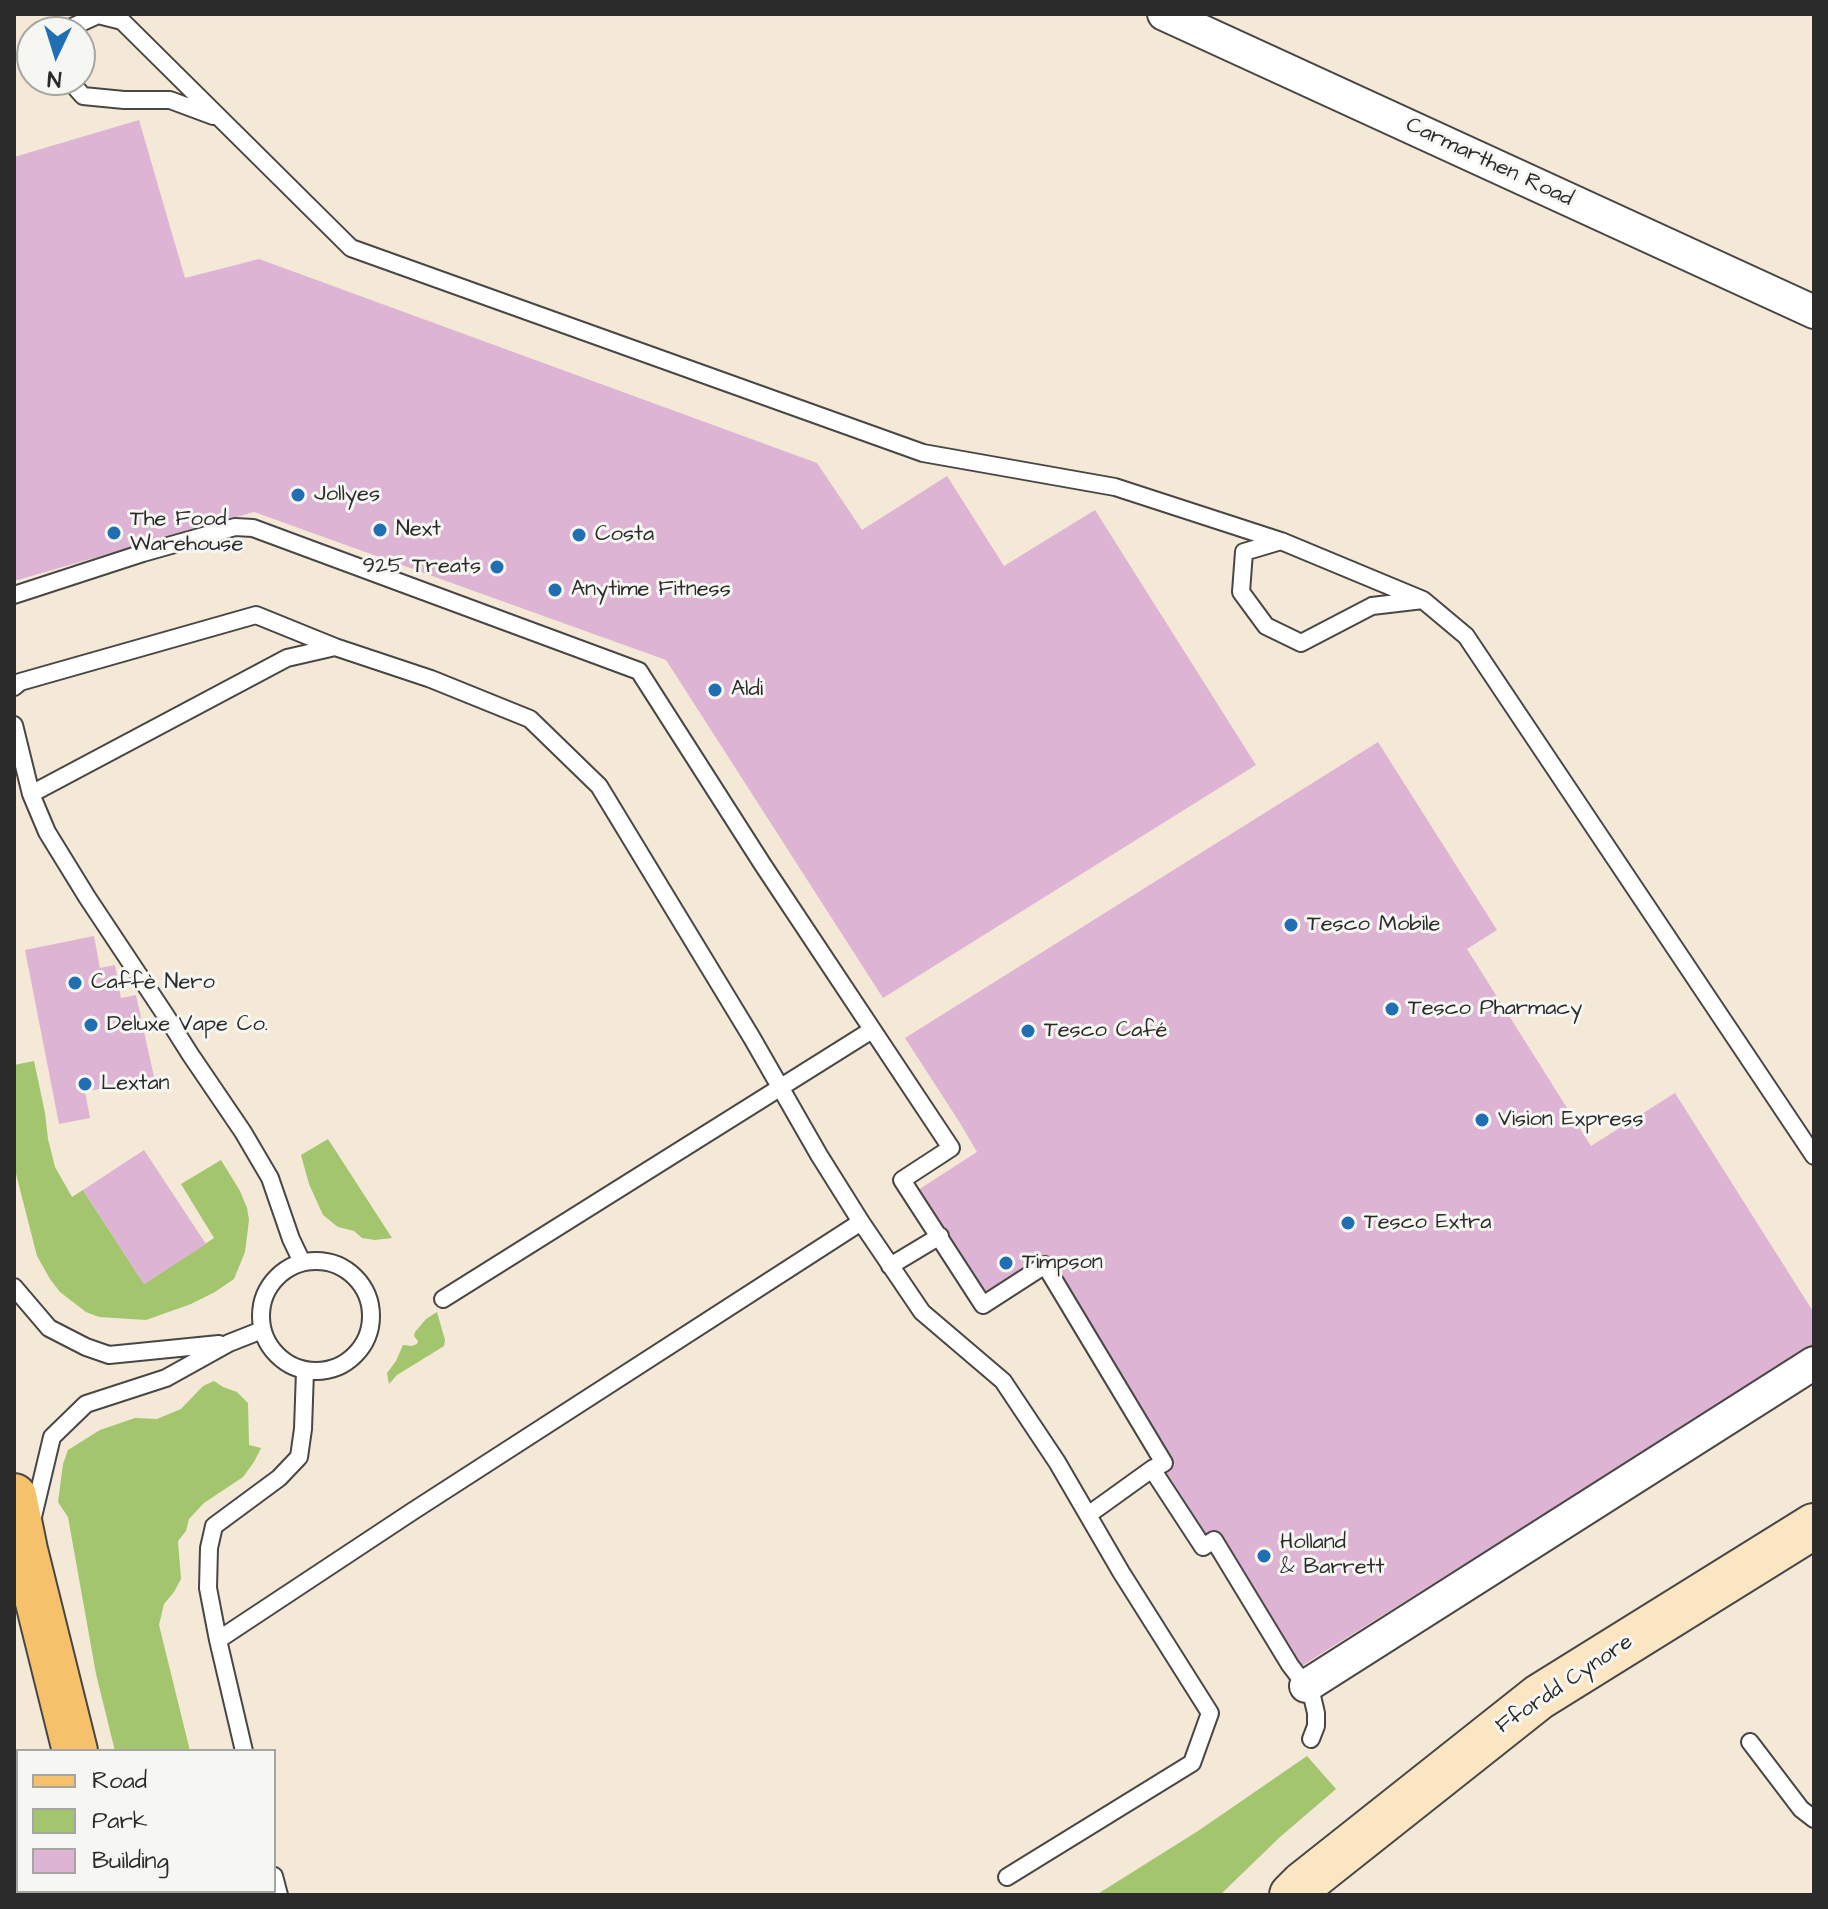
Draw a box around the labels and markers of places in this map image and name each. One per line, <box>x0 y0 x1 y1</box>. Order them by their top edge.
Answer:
place label: Jollyes <box>314 482 380 508</box>
marker: Jollyes <box>289 486 307 504</box>
place label: The Food Warehouse <box>130 507 243 558</box>
place label: Next <box>396 517 441 543</box>
marker: Next <box>371 521 389 539</box>
place label: Costa <box>595 522 654 548</box>
marker: The Food Warehouse <box>105 524 123 542</box>
marker: Costa <box>570 526 588 544</box>
place label: 925 Treats <box>363 554 481 580</box>
marker: 925 Treats <box>488 558 506 576</box>
place label: Anytime Fitness <box>571 577 731 603</box>
marker: Anytime Fitness <box>546 581 564 599</box>
place label: Aldi <box>731 677 763 703</box>
marker: Aldi <box>706 681 724 699</box>
place label: Tesco Mobile <box>1307 912 1440 938</box>
marker: Tesco Mobile <box>1282 916 1300 934</box>
place label: Caffè Nero <box>91 970 215 996</box>
marker: Caffè Nero <box>66 974 84 992</box>
place label: Tesco Pharmacy <box>1408 996 1582 1022</box>
marker: Tesco Pharmacy <box>1383 1000 1401 1018</box>
place label: Deluxe Vape Co. <box>107 1012 268 1038</box>
marker: Deluxe Vape Co. <box>82 1016 100 1034</box>
place label: Tesco Café <box>1044 1018 1167 1044</box>
marker: Tesco Café <box>1019 1022 1037 1040</box>
place label: Lextan <box>101 1071 170 1097</box>
marker: Lextan <box>76 1075 94 1093</box>
place label: Vision Express <box>1498 1107 1643 1133</box>
marker: Vision Express <box>1473 1111 1491 1129</box>
place label: Tesco Extra <box>1364 1210 1491 1236</box>
marker: Tesco Extra <box>1339 1214 1357 1232</box>
place label: Timpson <box>1022 1250 1103 1276</box>
marker: Timpson <box>997 1254 1015 1272</box>
place label: Holland & Barrett <box>1280 1530 1384 1582</box>
marker: Holland & Barrett <box>1255 1547 1273 1565</box>

